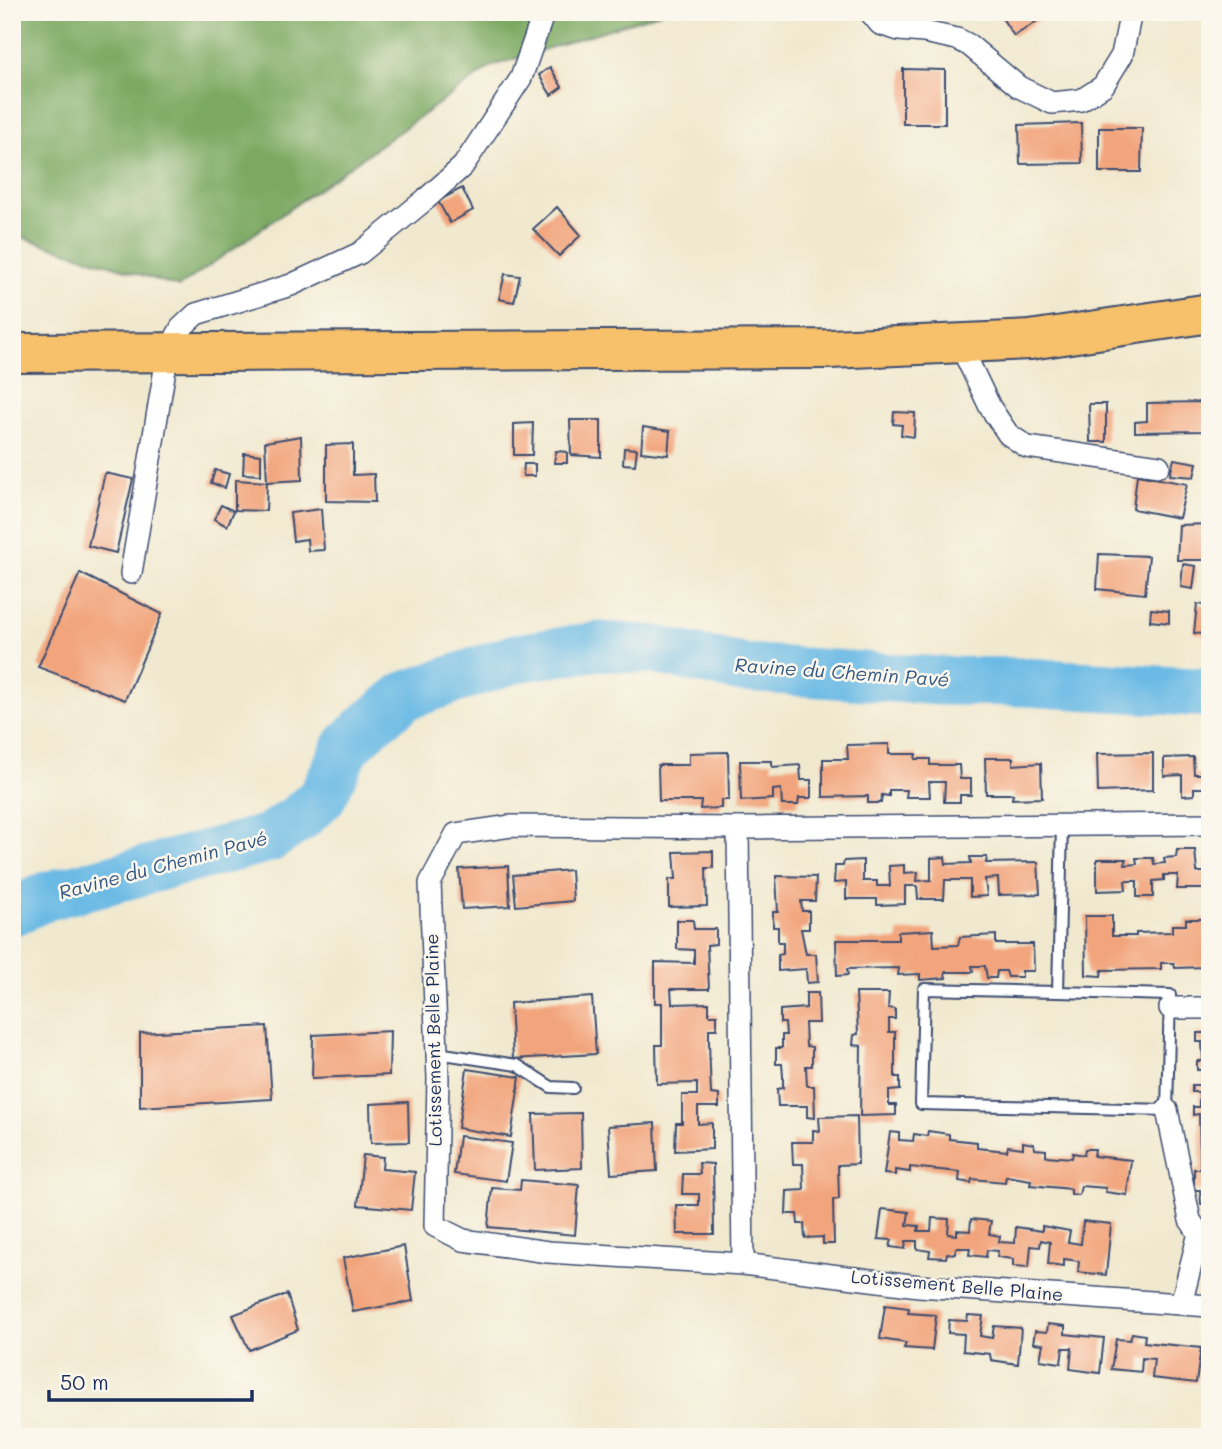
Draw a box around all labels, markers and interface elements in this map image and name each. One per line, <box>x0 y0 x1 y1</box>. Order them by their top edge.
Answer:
water label: Ravine du Chemin Pavé <box>734 652 950 691</box>
water label: Ravine du Chemin Pavé <box>56 825 270 904</box>
street label: Lotissement Belle Plaine <box>419 933 447 1147</box>
street label: Lotissement Belle Plaine <box>850 1264 1064 1306</box>
scale bar <box>49 1358 252 1402</box>
text: 50 m <box>60 1368 109 1395</box>

